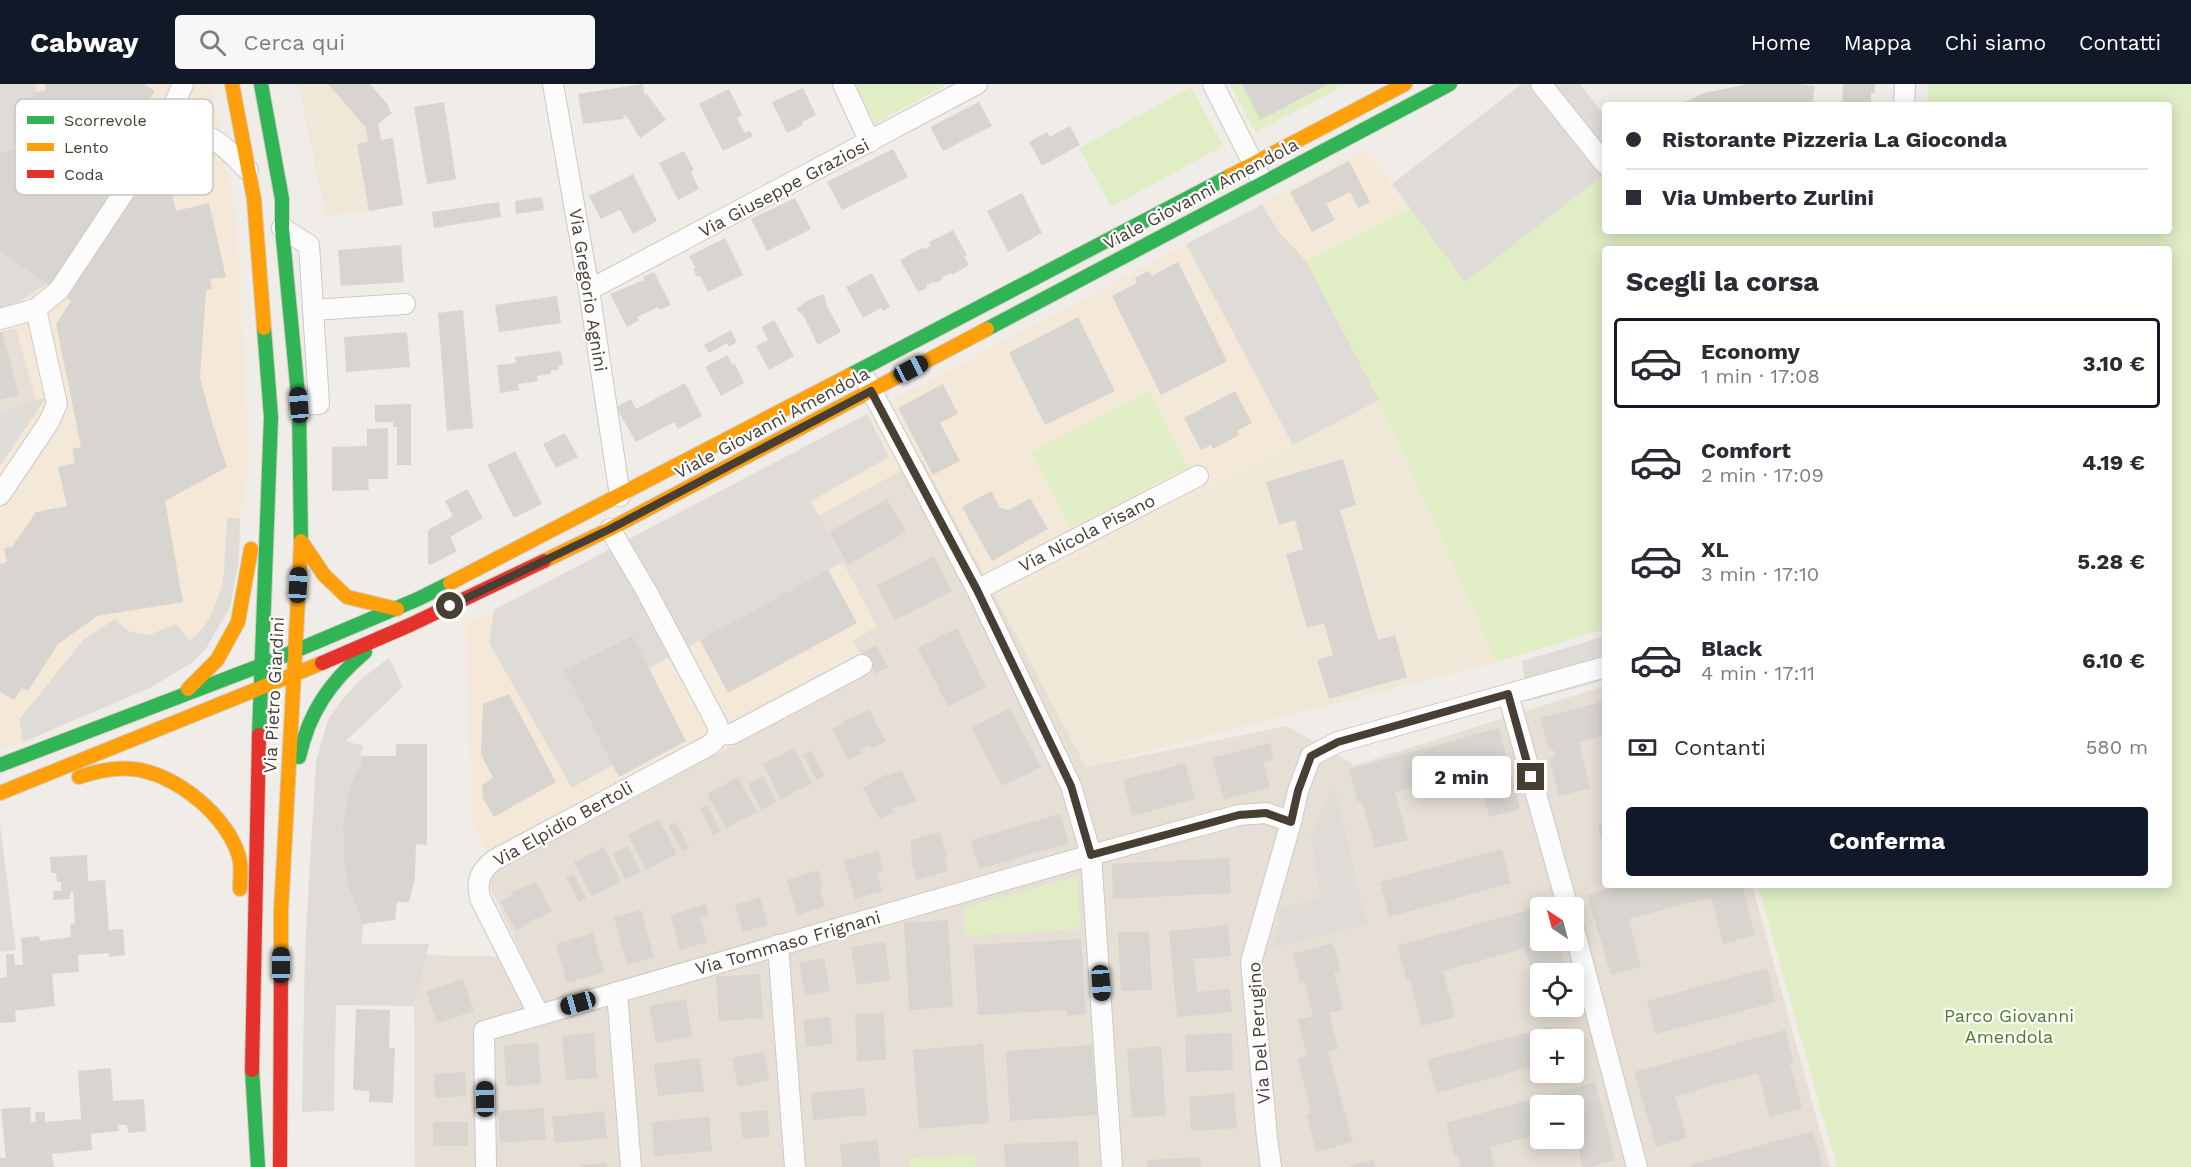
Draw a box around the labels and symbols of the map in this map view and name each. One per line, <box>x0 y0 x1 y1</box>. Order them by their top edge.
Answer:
legend <box>15 99 213 195</box>
text: Scorrevole <box>64 111 147 130</box>
street label: Viale Giovanni Amendola <box>1100 133 1302 254</box>
street label: Via Giuseppe Graziosi <box>695 134 873 241</box>
text: Lento <box>64 138 109 157</box>
text: Coda <box>64 165 104 184</box>
street label: Via Gregorio Agnini <box>565 207 612 373</box>
car <box>891 353 931 385</box>
street label: Viale Giovanni Amendola <box>671 362 873 483</box>
car <box>288 386 310 424</box>
street label: Via Nicola Pisano <box>1015 489 1158 576</box>
car <box>288 567 308 603</box>
route start <box>436 592 463 619</box>
street label: Via Pietro Giardini <box>259 616 288 774</box>
callout: 2 min <box>1411 756 1510 798</box>
route end <box>1517 763 1544 790</box>
street label: Via Elpidio Bertoli <box>489 777 636 871</box>
north arrow <box>1530 897 1584 951</box>
street label: Via Tommaso Frignani <box>693 906 883 979</box>
car <box>272 947 290 983</box>
street label: Via Del Perugino <box>1243 961 1274 1105</box>
car <box>1091 964 1111 1002</box>
car <box>558 989 598 1017</box>
park label: Parco Giovanni Amendola <box>1944 1005 2074 1047</box>
car <box>476 1081 494 1117</box>

